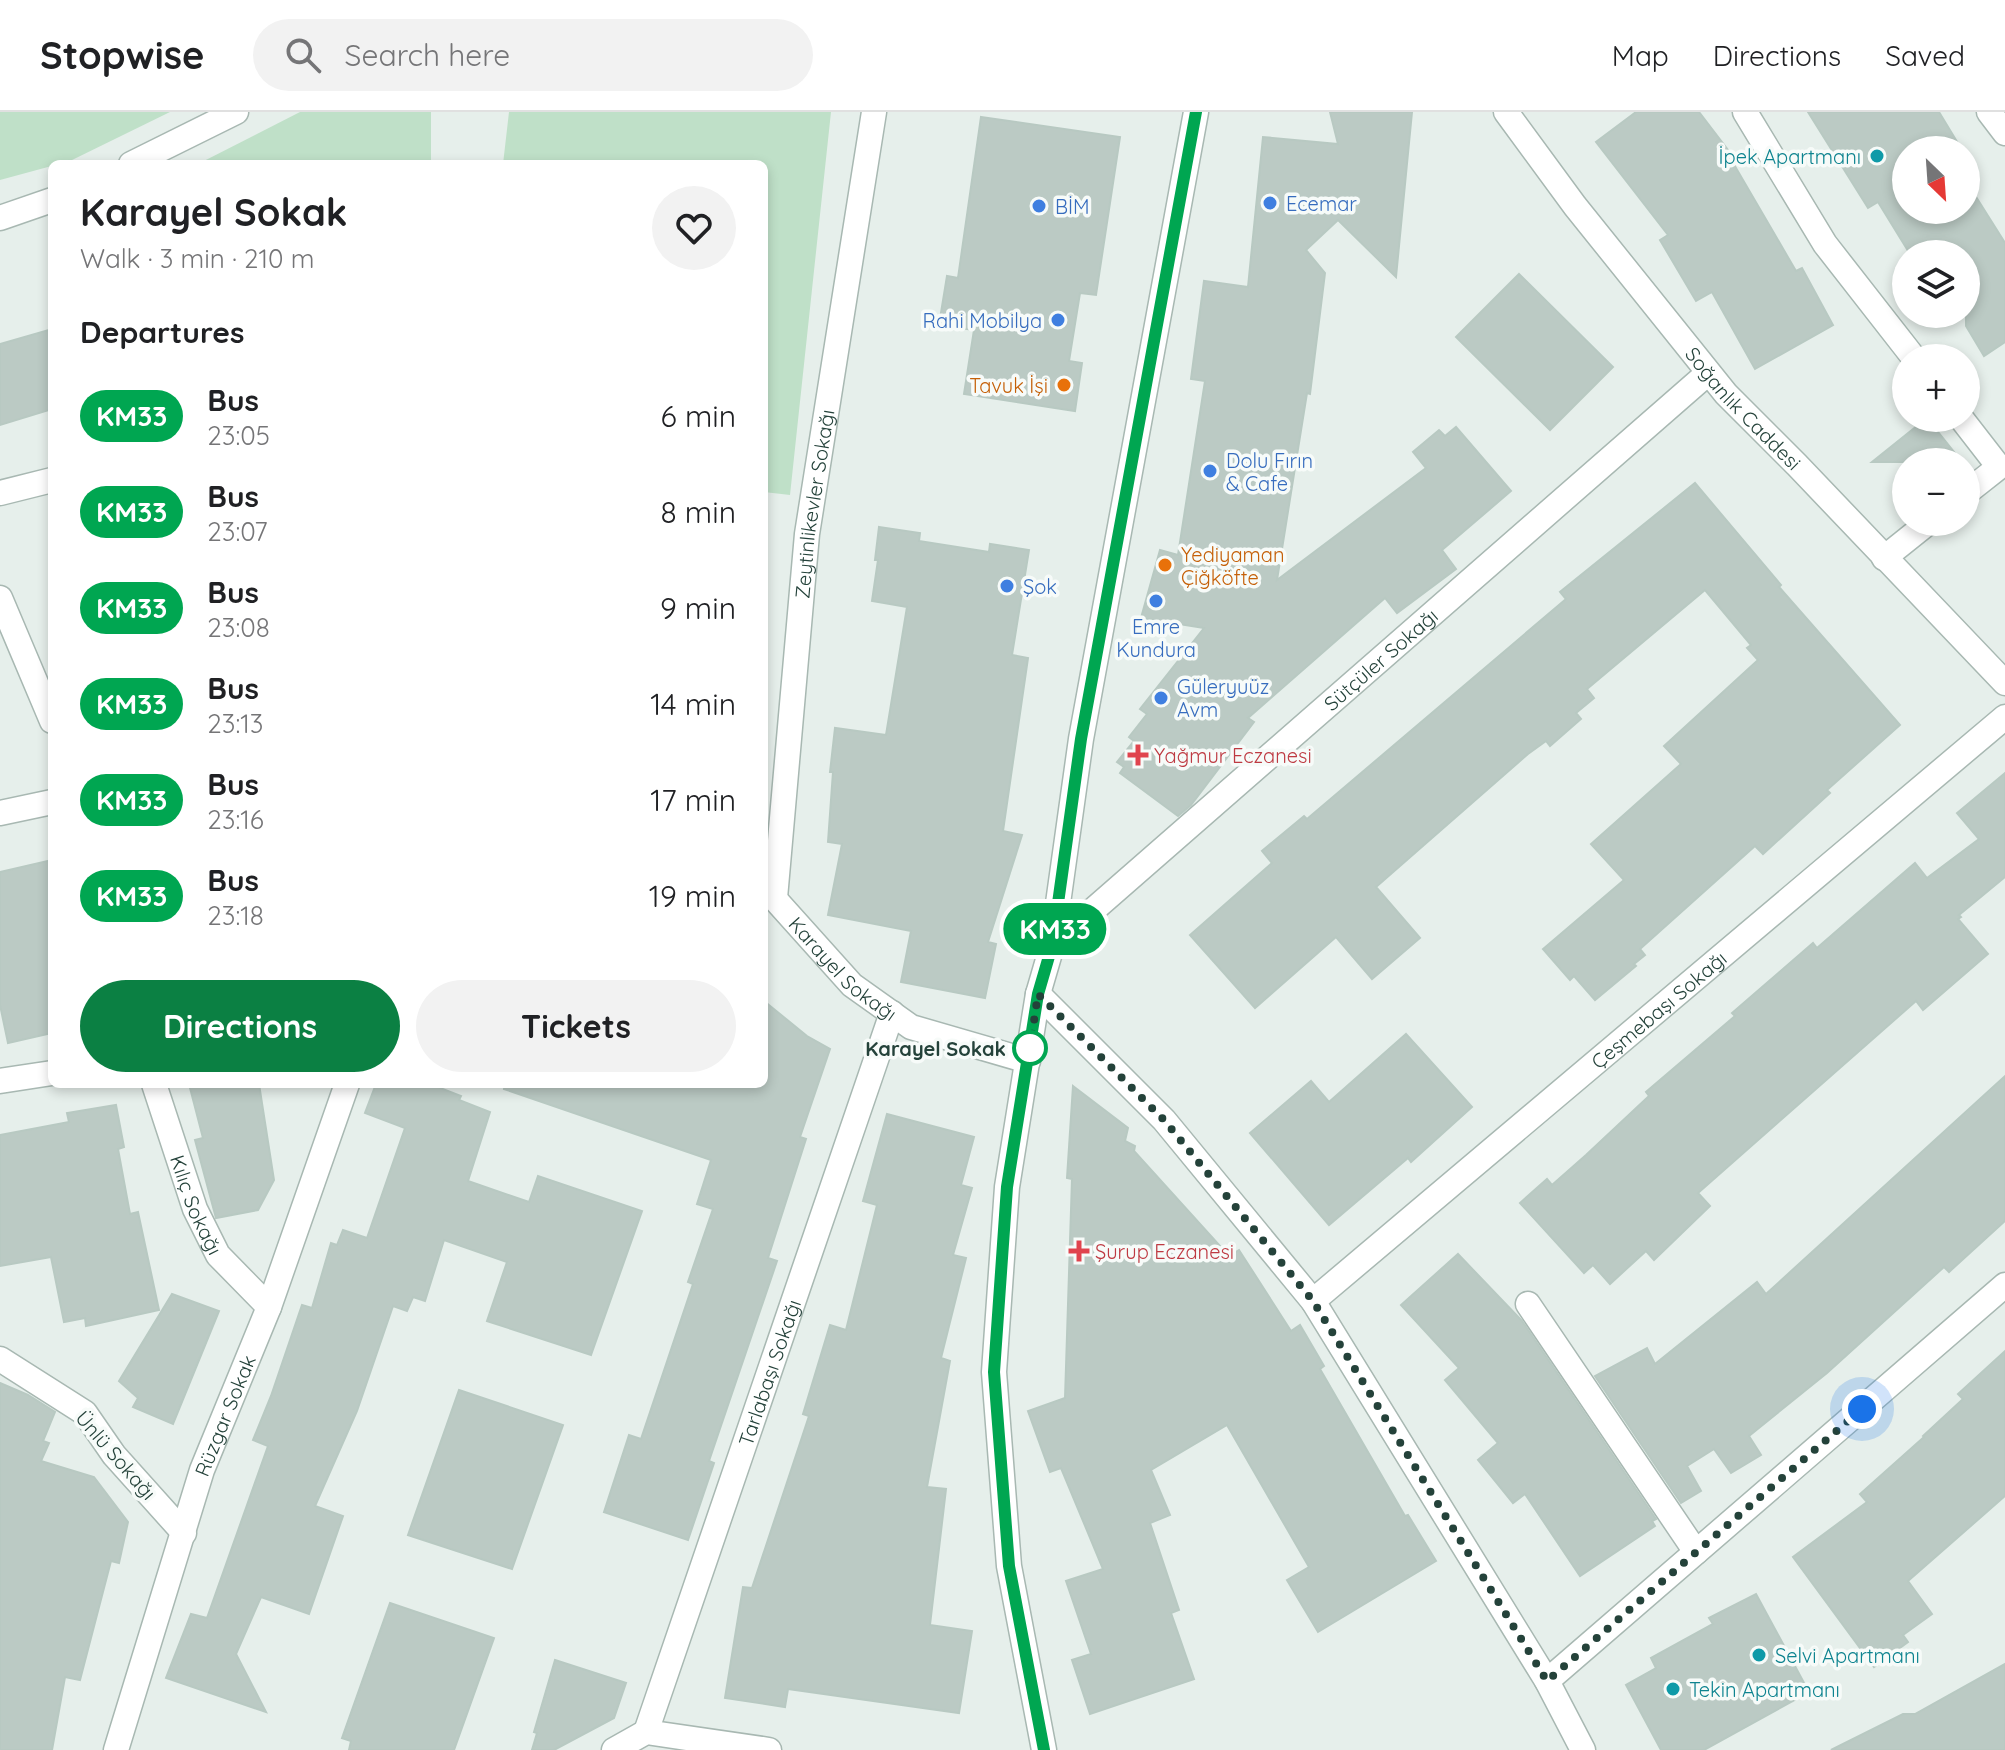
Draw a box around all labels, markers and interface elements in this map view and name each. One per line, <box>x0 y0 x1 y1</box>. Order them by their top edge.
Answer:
search box <box>253 19 813 91</box>
text: Stopwise <box>40 31 205 79</box>
icon: search <box>281 33 325 77</box>
text: Search here <box>345 36 510 74</box>
text: Map <box>1612 38 1669 73</box>
text: Directions <box>1713 38 1841 73</box>
text: Saved <box>1885 38 1965 73</box>
north arrow <box>1892 136 1980 224</box>
map controls <box>1892 136 1980 536</box>
place label: İpek Apartmanı <box>1719 144 1861 169</box>
marker: İpek Apartmanı <box>1868 147 1886 165</box>
button: heart <box>652 186 736 270</box>
text: Karayel Sokak <box>80 188 347 236</box>
place label: Ecemar <box>1286 191 1357 216</box>
place label: BİM <box>1055 194 1090 219</box>
marker: Ecemar <box>1261 194 1279 212</box>
marker: BİM <box>1030 197 1048 215</box>
button: layers <box>1892 240 1980 328</box>
text: Walk · 3 min · 210 m <box>80 242 314 275</box>
place label: Rahi Mobilya <box>923 308 1042 333</box>
marker: Rahi Mobilya <box>1049 311 1067 329</box>
text: Departures <box>80 313 245 351</box>
street label: Soğanlık Caddesi <box>1680 342 1807 475</box>
button: + <box>1892 344 1980 432</box>
place label: Tavuk İşi <box>969 373 1048 398</box>
marker: Tavuk İşi <box>1055 376 1073 394</box>
text: Bus <box>207 381 259 419</box>
text: 6 min <box>661 397 736 435</box>
text: KM33 <box>96 398 167 433</box>
street label: Zeytinlikevler Sokağı <box>789 408 839 600</box>
text: 23:05 <box>207 419 270 452</box>
place label: Dolu Fırın & Cafe <box>1226 448 1313 496</box>
button: − <box>1892 448 1980 536</box>
marker: Dolu Fırın & Cafe <box>1201 462 1219 480</box>
text: Bus <box>207 477 259 515</box>
text: 8 min <box>660 493 736 531</box>
text: KM33 <box>96 494 167 529</box>
text: 23:07 <box>207 515 268 548</box>
place label: Yediyaman Çiğköfte <box>1181 542 1284 590</box>
marker: Yediyaman Çiğköfte <box>1156 556 1174 574</box>
text: Bus <box>207 573 259 611</box>
place label: Şok <box>1023 574 1057 599</box>
marker: Şok <box>998 577 1016 595</box>
text: 9 min <box>660 589 736 627</box>
text: KM33 <box>96 590 167 625</box>
marker: Emre Kundura <box>1147 592 1165 610</box>
street label: Sütçüler Sokağı <box>1318 603 1442 716</box>
text: 23:08 <box>207 611 270 644</box>
place label: Emre Kundura <box>1116 614 1196 662</box>
text: Bus <box>207 669 259 707</box>
place label: Güleryuüz Avm <box>1177 674 1269 722</box>
text: 14 min <box>650 685 736 723</box>
text: KM33 <box>96 686 167 721</box>
marker: Güleryuüz Avm <box>1152 689 1170 707</box>
text: 23:13 <box>207 707 264 740</box>
place label: Yağmur Eczanesi <box>1154 743 1312 768</box>
marker: Yağmur Eczanesi <box>1129 746 1147 764</box>
text: Bus <box>207 765 259 803</box>
text: 17 min <box>650 781 736 819</box>
text: KM33 <box>96 782 167 817</box>
text: 23:16 <box>207 803 264 836</box>
text: Bus <box>207 861 259 899</box>
text: 19 min <box>649 877 736 915</box>
text: KM33 <box>96 878 167 913</box>
text: 23:18 <box>207 899 264 932</box>
line badge: KM33 <box>999 903 1111 955</box>
street label: Karayel Sokağı <box>784 911 902 1026</box>
text: KM33 <box>1019 911 1091 946</box>
street label: Çeşmebaşı Sokağı <box>1586 945 1731 1074</box>
button: Directions <box>80 980 400 1072</box>
button: Tickets <box>416 980 736 1072</box>
marker: Karayel Sokak <box>1013 1031 1047 1065</box>
place label: Karayel Sokak <box>865 1036 1006 1061</box>
street label: Kılıç Sokağı <box>166 1152 228 1259</box>
place label: Şurup Eczanesi <box>1095 1239 1234 1264</box>
marker: Şurup Eczanesi <box>1070 1242 1088 1260</box>
street label: Tarlabaşı Sokağı <box>732 1296 806 1449</box>
street label: Rüzgar Sokak <box>188 1351 260 1480</box>
your location <box>1842 1389 1882 1429</box>
street label: Ünlü Sokağı <box>70 1405 162 1505</box>
place label: Selvi Apartmanı <box>1775 1643 1920 1668</box>
marker: Selvi Apartmanı <box>1750 1646 1768 1664</box>
place label: Tekin Apartmanı <box>1689 1677 1840 1702</box>
marker: Tekin Apartmanı <box>1664 1680 1682 1698</box>

